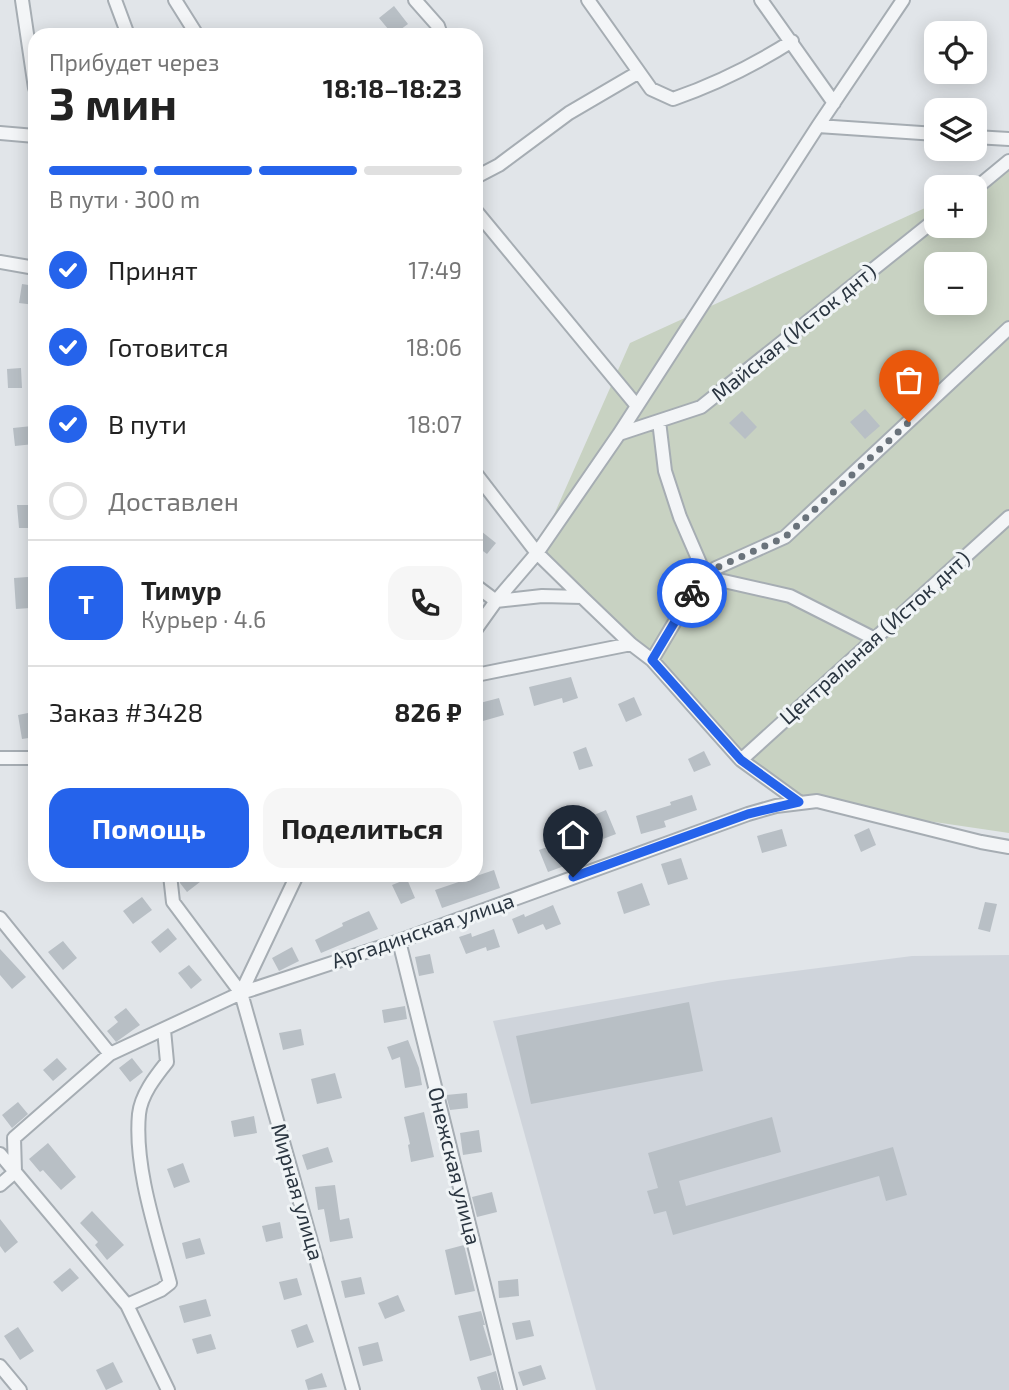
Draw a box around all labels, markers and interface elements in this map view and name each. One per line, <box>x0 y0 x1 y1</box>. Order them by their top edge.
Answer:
map controls <box>924 21 987 315</box>
button: locate <box>924 21 987 84</box>
text: Прибудет через <box>49 48 219 76</box>
text: 18:18–18:23 <box>323 72 462 103</box>
text: 3 мин <box>49 74 177 129</box>
button: layers <box>924 98 987 161</box>
button: + <box>924 175 987 238</box>
text: В пути · 300 m <box>49 185 200 213</box>
icon: check <box>49 251 87 289</box>
button: − <box>924 252 987 315</box>
text: Принят <box>108 254 198 285</box>
text: 17:49 <box>408 256 462 284</box>
street label: Майская (Исток днт) <box>706 258 880 406</box>
icon: check <box>49 328 87 366</box>
text: Готовится <box>108 331 229 362</box>
text: 18:06 <box>406 333 462 361</box>
pin <box>879 350 939 422</box>
icon: bag <box>890 361 928 399</box>
icon: check <box>49 405 87 443</box>
text: В пути <box>108 408 187 439</box>
text: 18:07 <box>408 410 462 438</box>
text: Доставлен <box>108 485 239 516</box>
street label: Центральная (Исток днт) <box>774 545 974 729</box>
courier <box>657 558 727 628</box>
button: phone <box>388 566 462 640</box>
text: Тимур <box>141 574 222 605</box>
icon: bike <box>673 574 711 612</box>
text: Т <box>78 588 94 619</box>
text: Курьер · 4.6 <box>141 605 266 633</box>
text: Заказ #3428 <box>49 696 203 727</box>
text: 826 ₽ <box>394 696 462 727</box>
button: Помощь <box>49 788 249 868</box>
button: Поделиться <box>263 788 462 868</box>
pin <box>543 805 603 877</box>
icon: home <box>554 816 592 854</box>
street label: Аргадинская улица <box>328 887 517 974</box>
street label: Онежская улица <box>423 1084 487 1247</box>
street label: Мирная улица <box>266 1120 330 1263</box>

